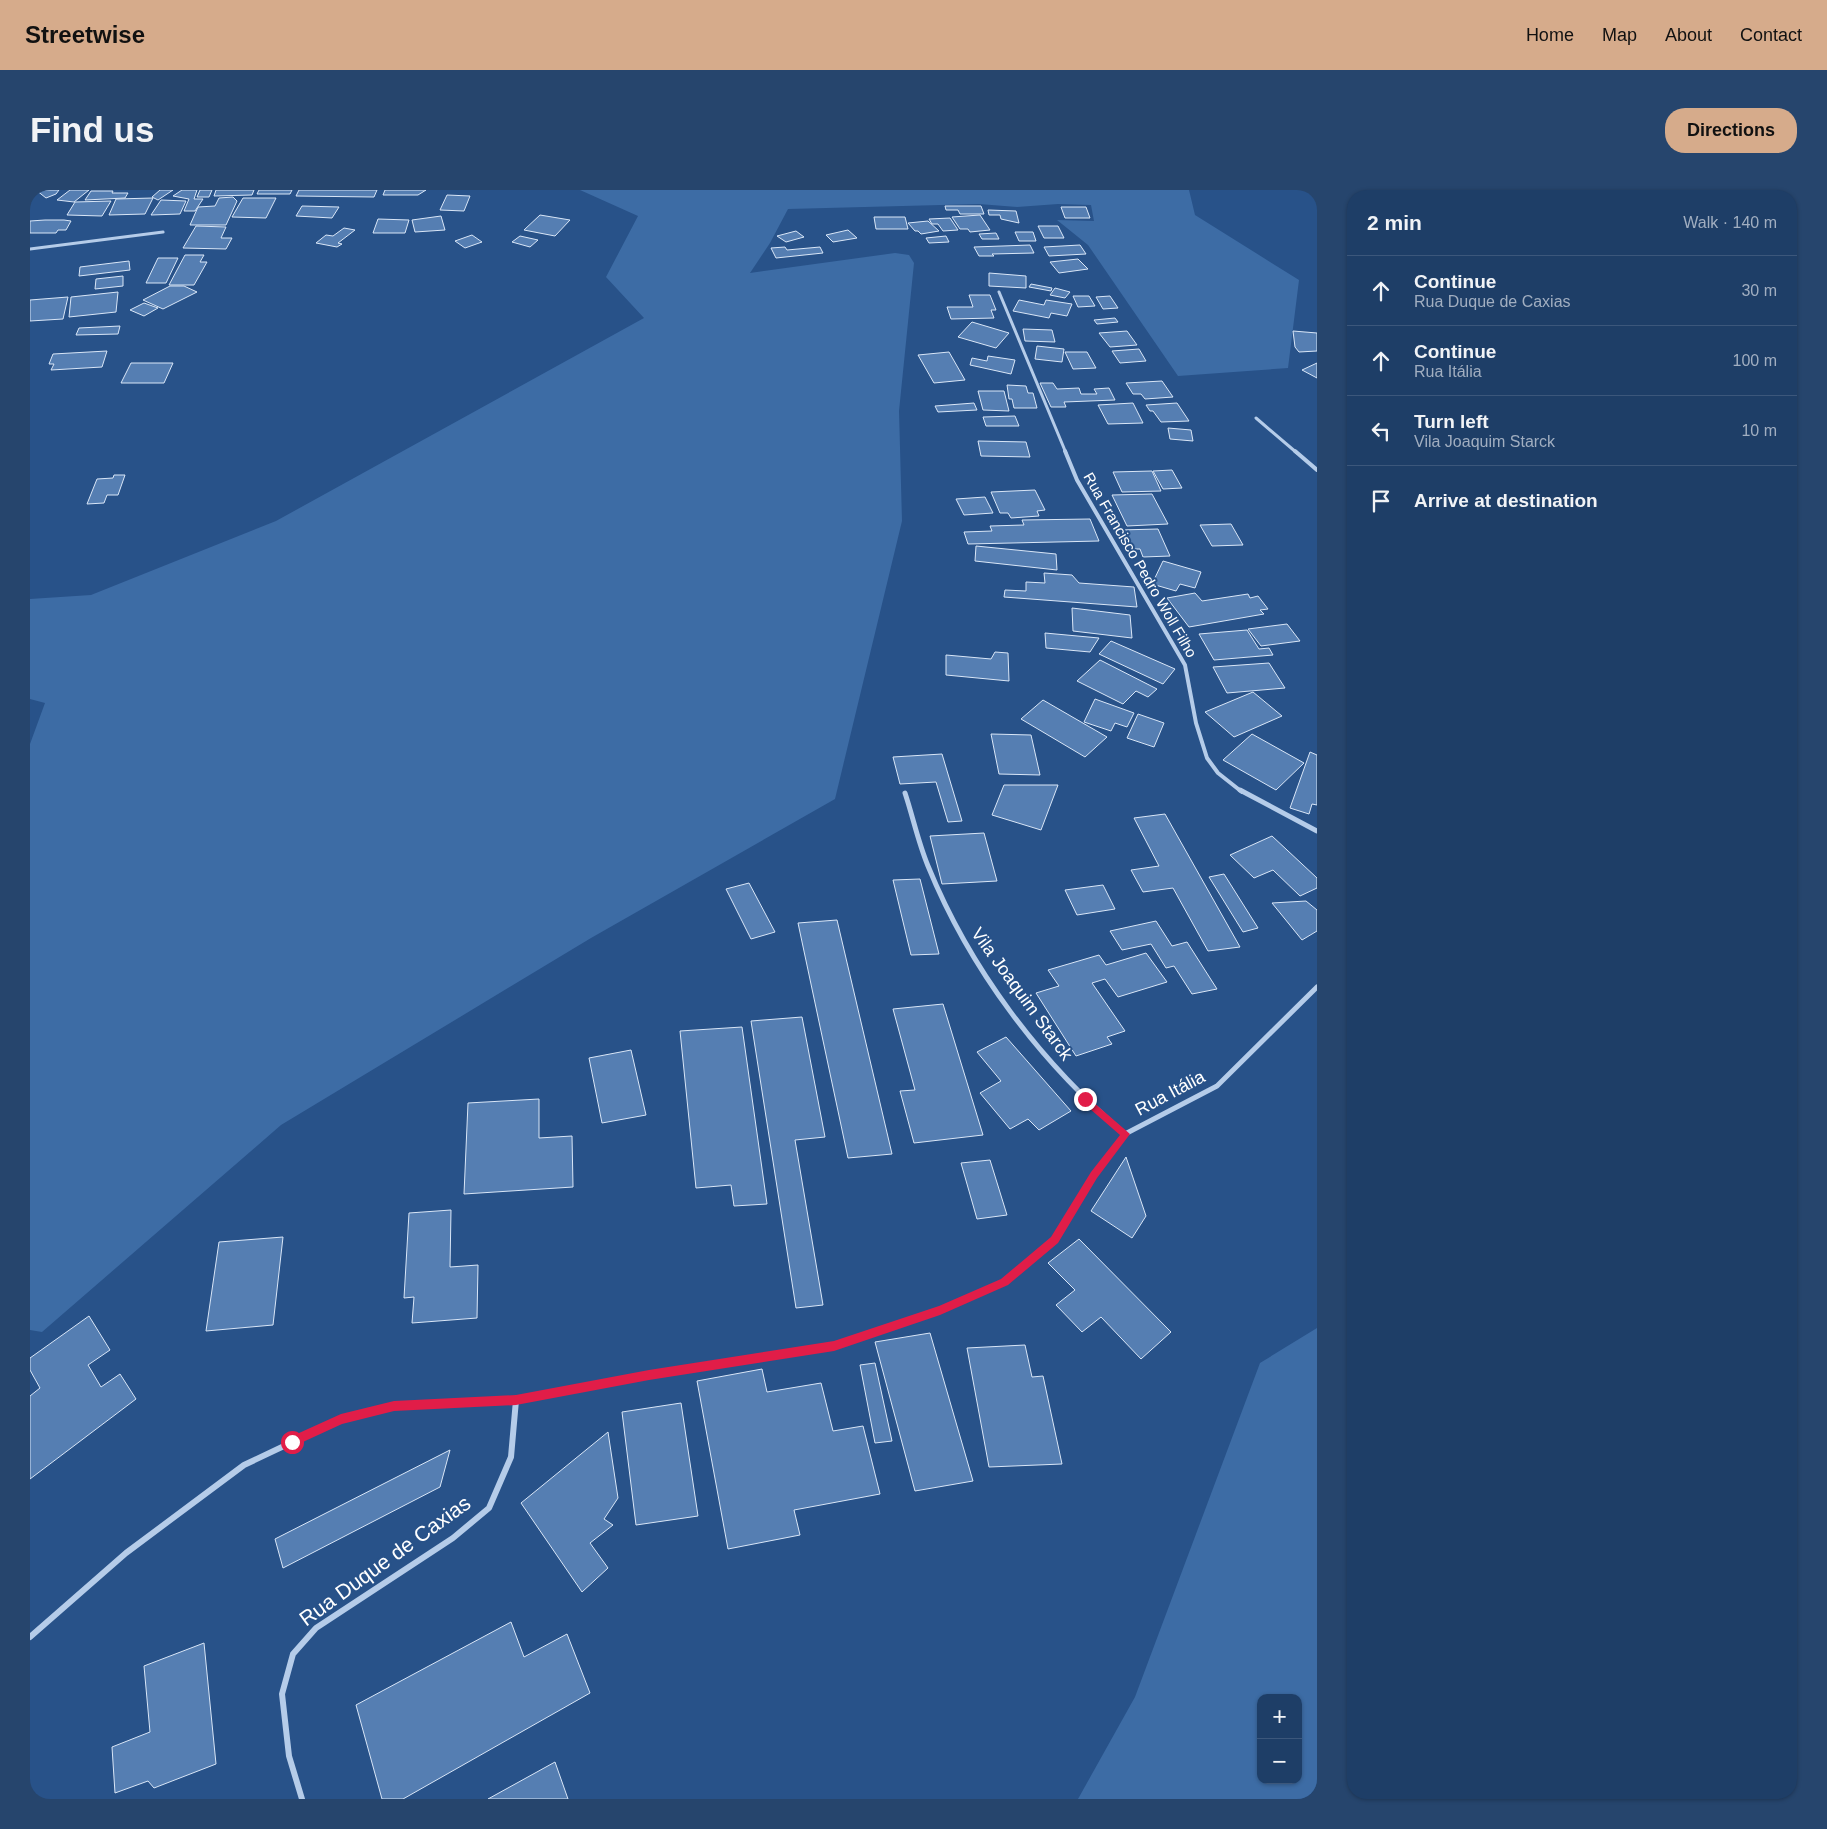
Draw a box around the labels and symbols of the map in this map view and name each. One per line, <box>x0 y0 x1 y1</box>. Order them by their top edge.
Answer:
street label: Rua Francisco Pedro Woll Filho <box>1080 469 1200 660</box>
street label: Vila Joaquim Starck <box>967 924 1077 1065</box>
street label: Rua Itália <box>1132 1066 1209 1120</box>
route end <box>1074 1088 1097 1111</box>
route start <box>281 1431 304 1454</box>
street label: Rua Duque de Caxias <box>295 1491 475 1630</box>

